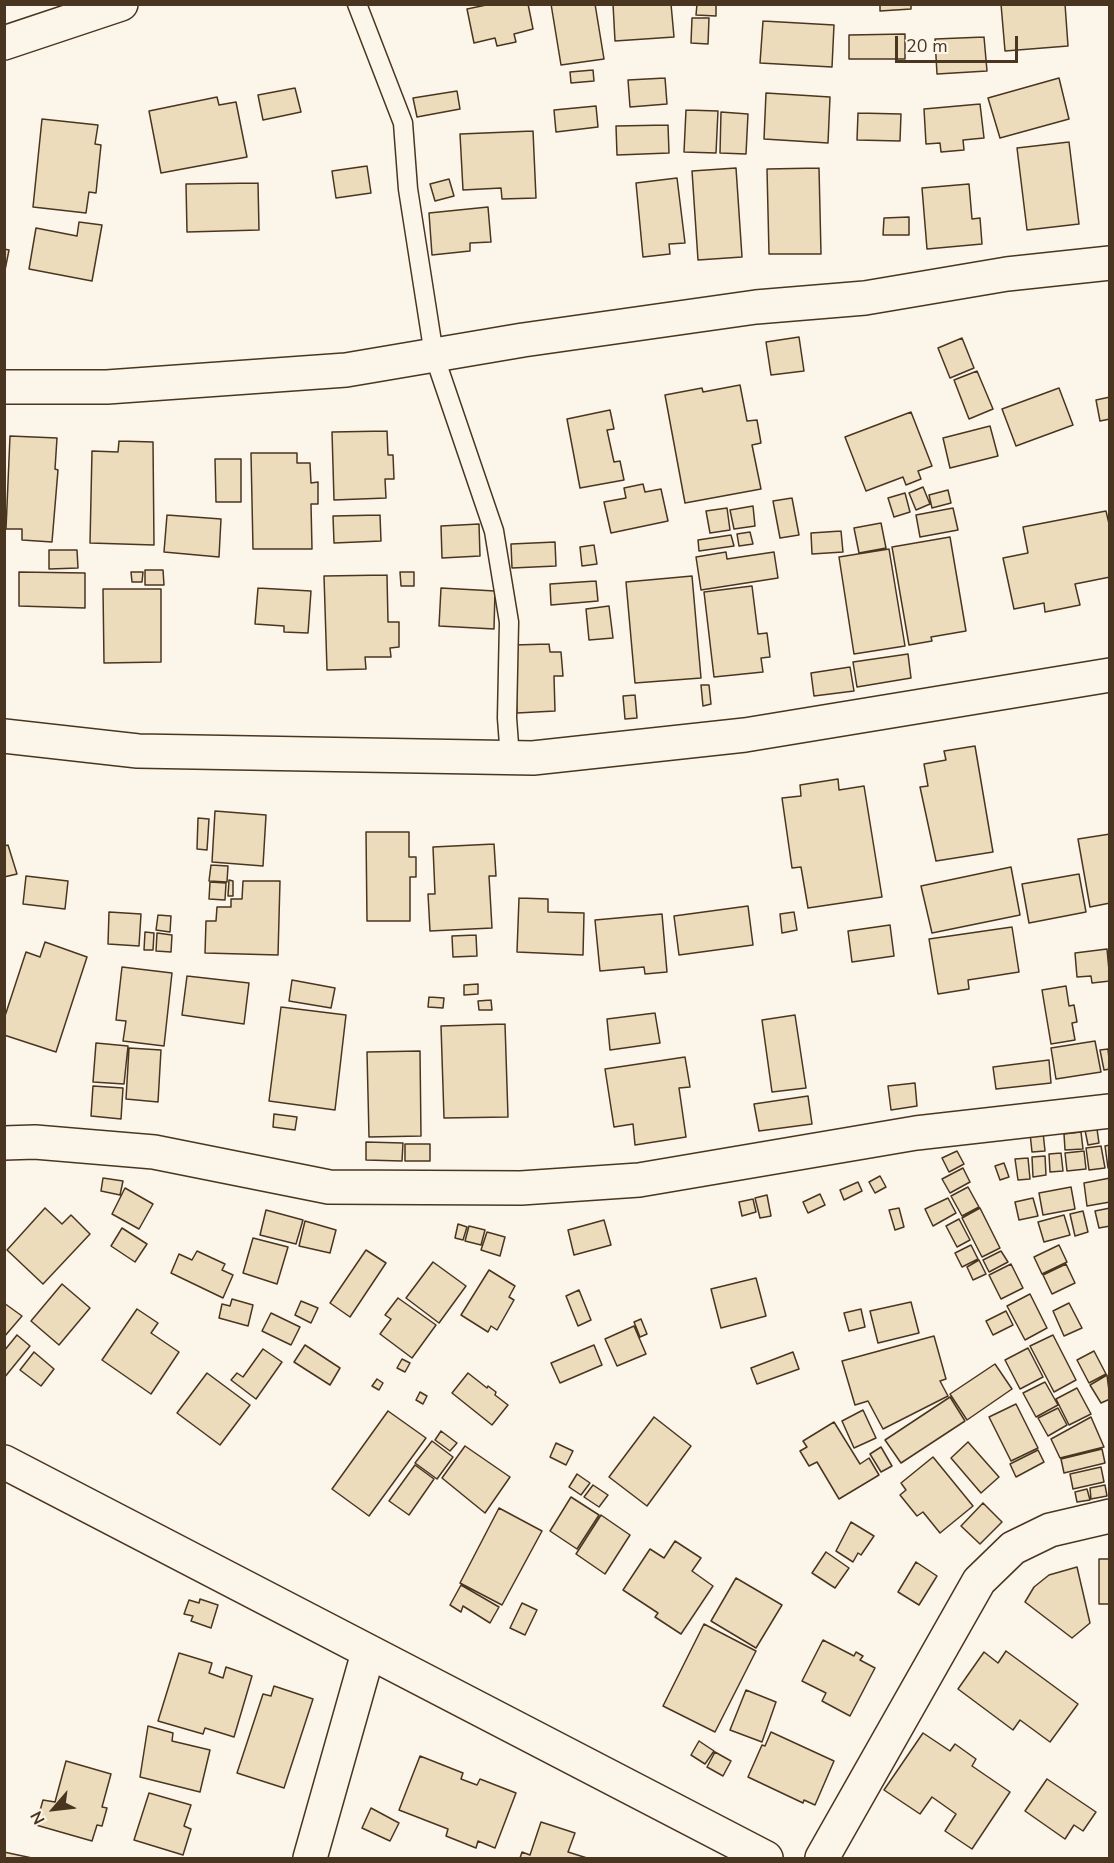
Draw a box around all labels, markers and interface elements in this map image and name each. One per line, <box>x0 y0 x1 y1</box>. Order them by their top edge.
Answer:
scale bar <box>898 24 1021 62</box>
text: 20 m <box>906 34 948 58</box>
north arrow <box>24 1779 84 1839</box>
text: N <box>26 1807 51 1828</box>

